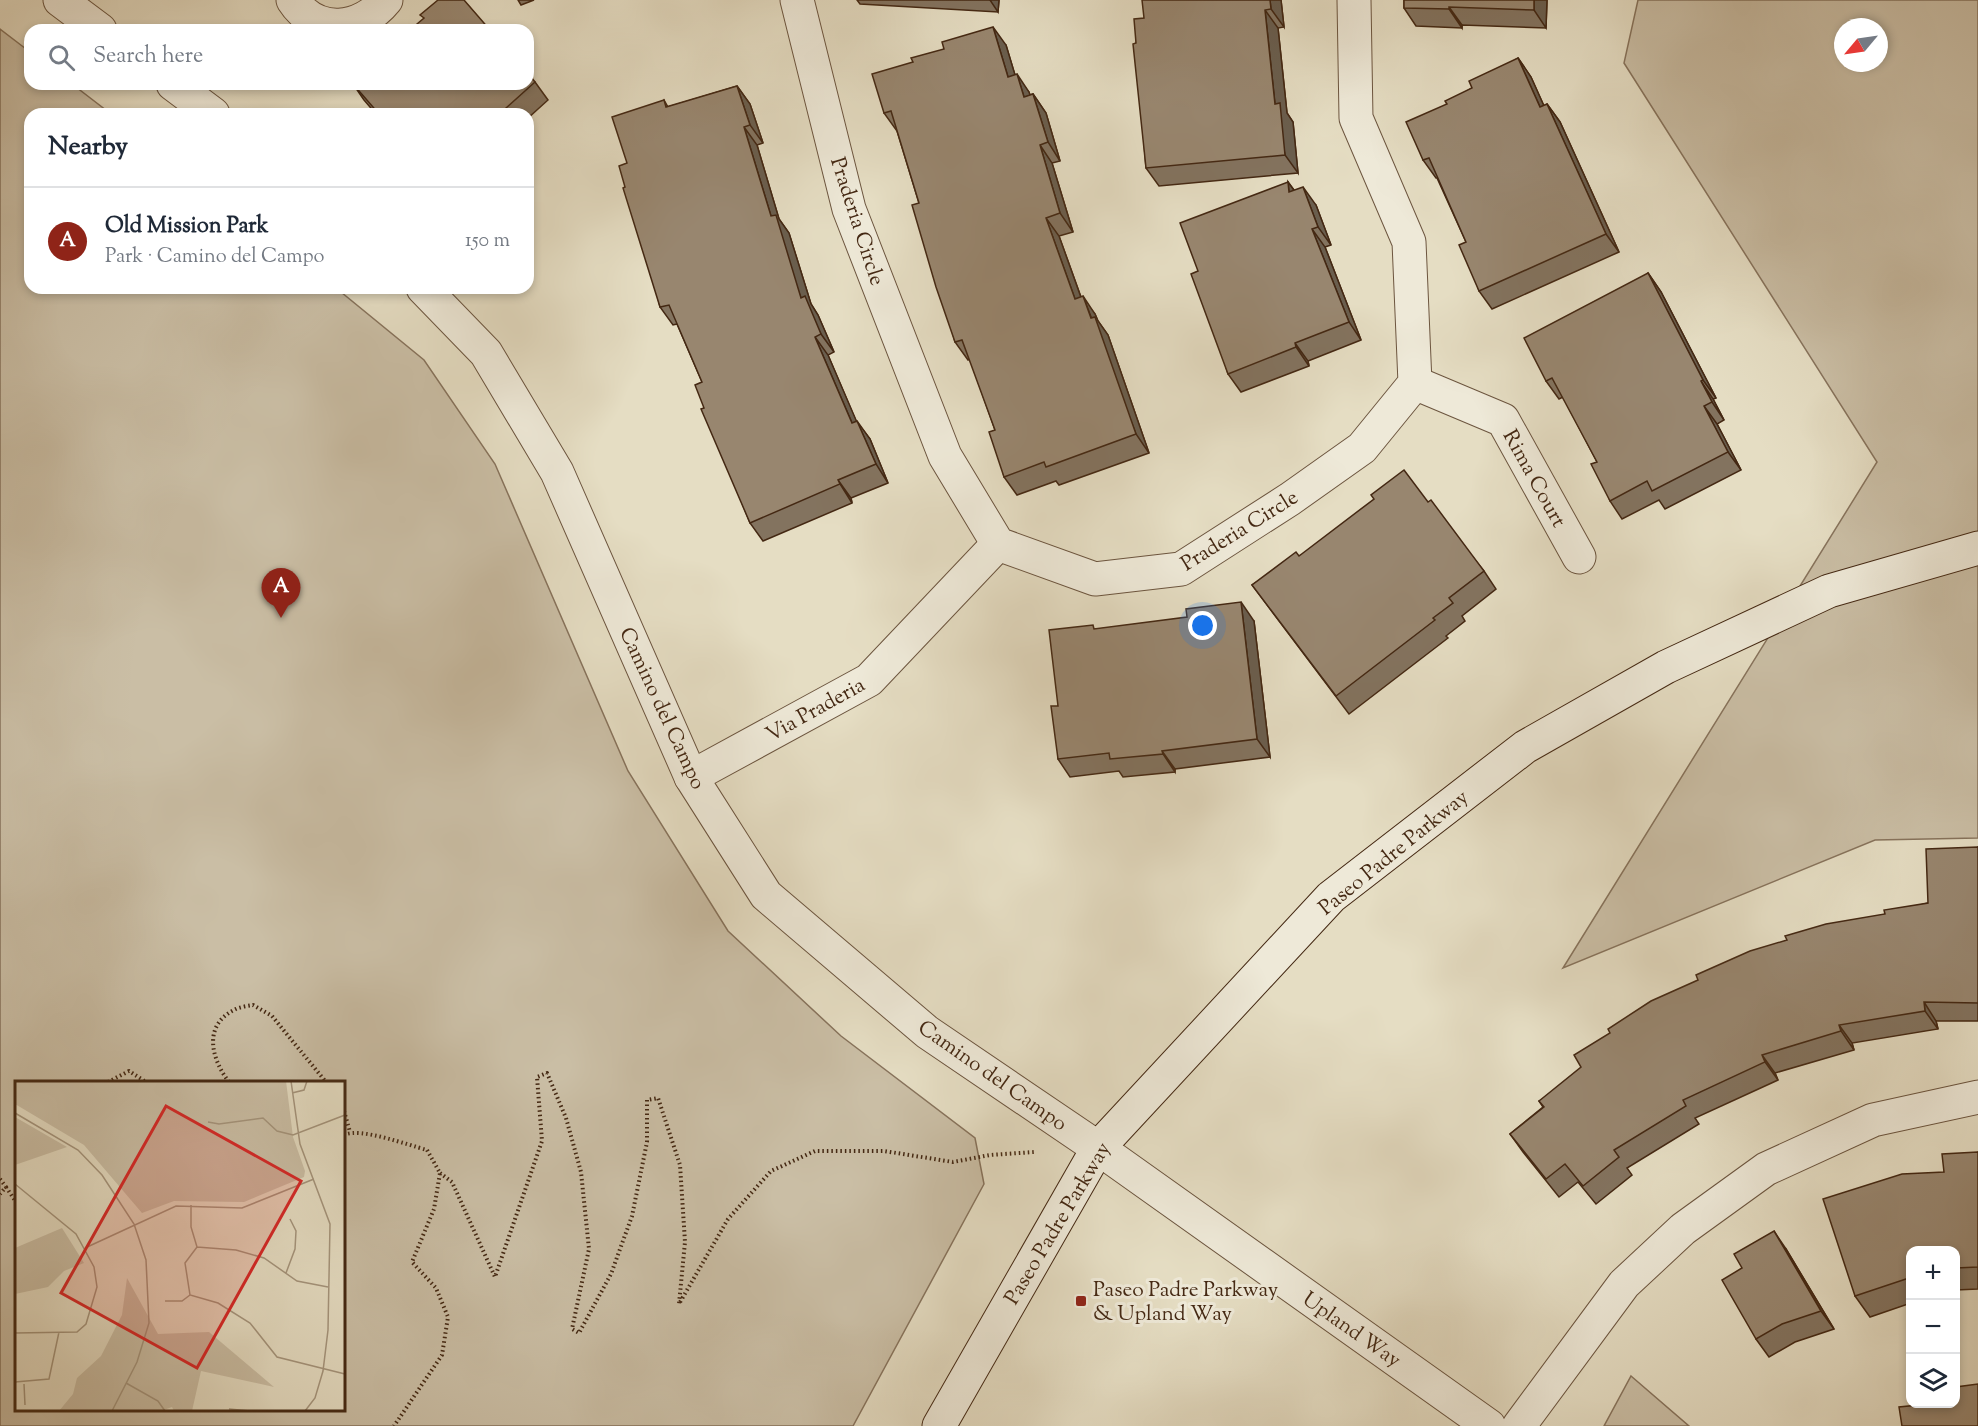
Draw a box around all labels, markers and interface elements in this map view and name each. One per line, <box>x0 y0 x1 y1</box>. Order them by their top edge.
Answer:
north arrow <box>1834 18 1888 72</box>
search box <box>24 24 534 90</box>
icon: search <box>45 41 78 74</box>
text: Search here <box>93 41 203 73</box>
text: Nearby <box>48 129 128 166</box>
street label: Praderia Circle <box>821 154 891 290</box>
text: Old Mission Park <box>105 211 268 243</box>
text: A <box>59 227 76 256</box>
text: 150 m <box>465 227 510 256</box>
text: Park · Camino del Campo <box>105 243 325 272</box>
street label: Rima Court <box>1494 425 1572 533</box>
street label: Praderia Circle <box>1176 484 1305 580</box>
pin: A <box>262 568 300 618</box>
your location <box>1188 611 1217 640</box>
street label: Camino del Campo <box>610 623 712 795</box>
street label: Via Praderia <box>761 671 871 750</box>
street label: Paseo Padre Parkway <box>1313 783 1476 924</box>
street label: Camino del Campo <box>911 1014 1073 1139</box>
inset map <box>15 1081 345 1411</box>
street label: Paseo Padre Parkway <box>998 1136 1120 1311</box>
map controls <box>1906 1246 1960 1408</box>
button: + <box>1906 1246 1960 1300</box>
place label: Paseo Padre Parkway & Upland Way <box>1093 1276 1279 1330</box>
street label: Upland Way <box>1295 1285 1407 1376</box>
marker: Paseo Padre Parkway & Upland Way <box>1074 1294 1088 1308</box>
button: − <box>1906 1300 1960 1354</box>
button: layers <box>1906 1354 1960 1408</box>

